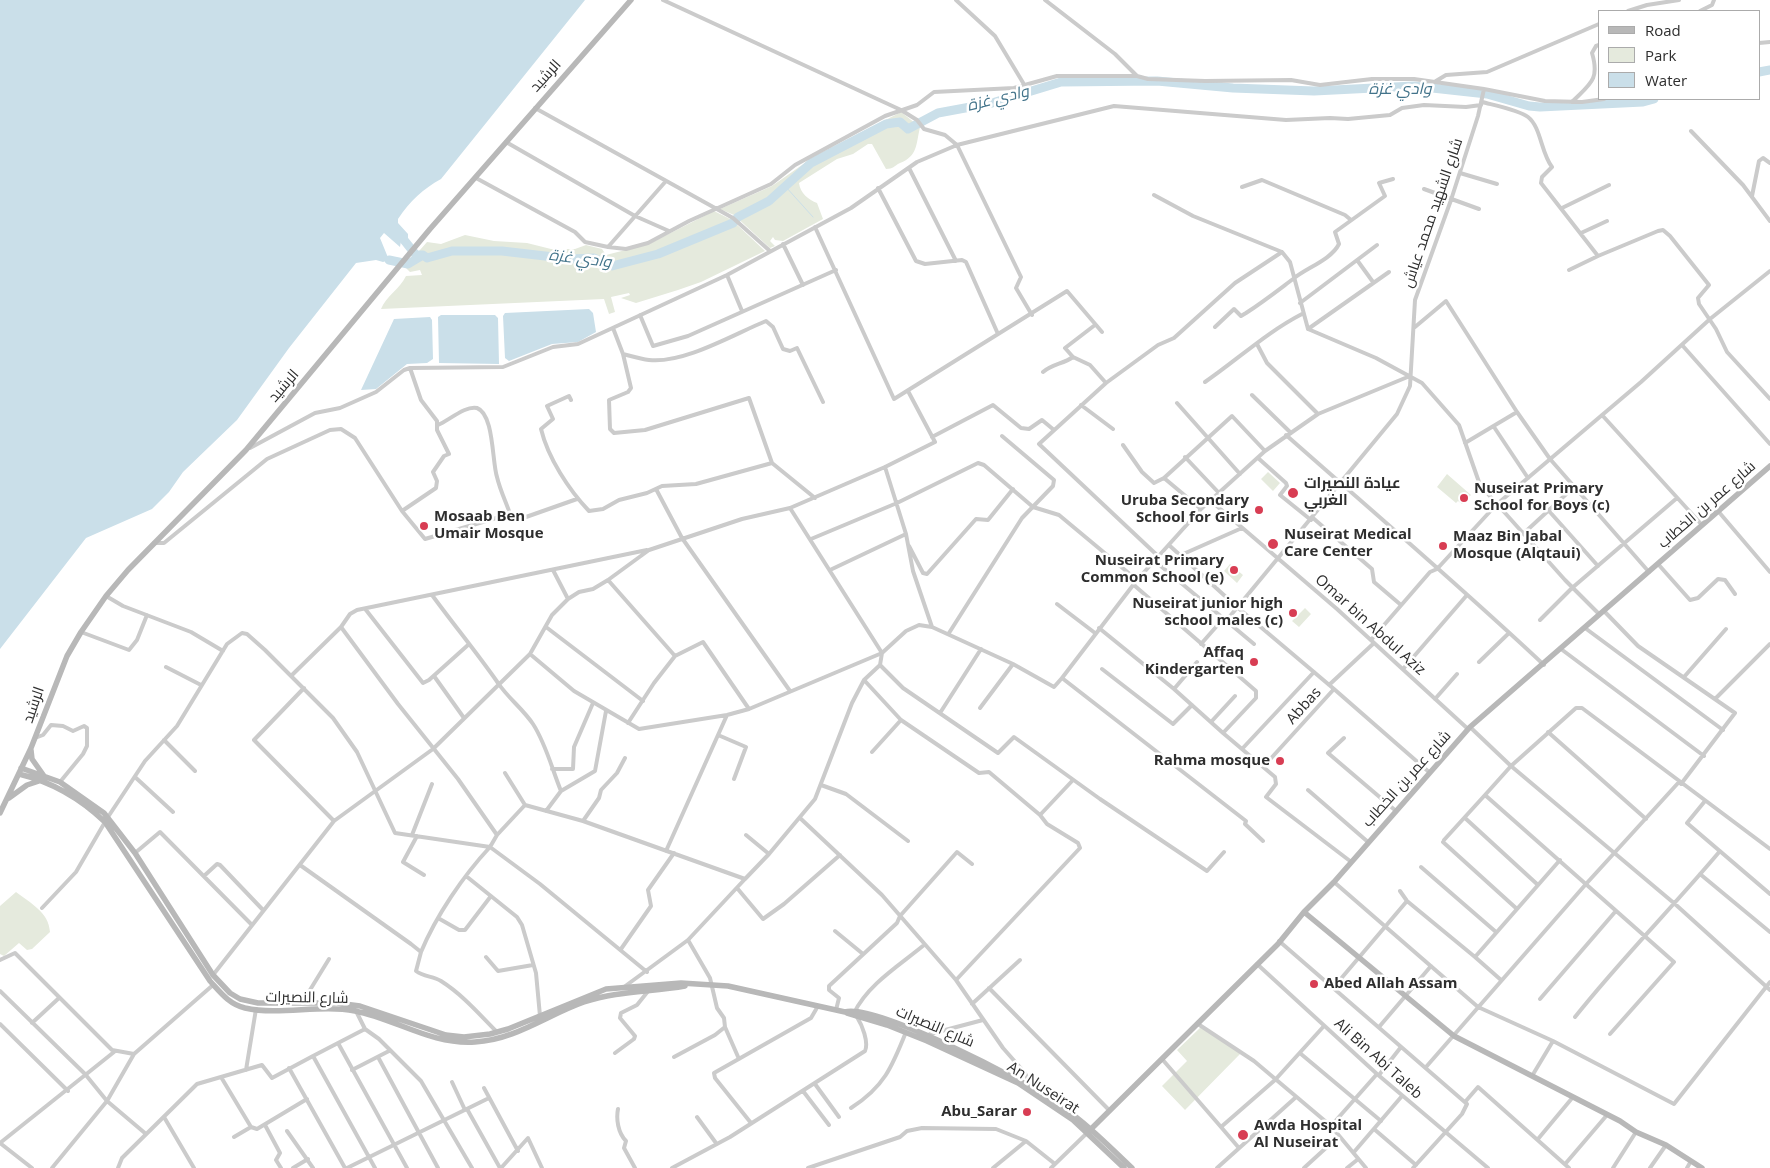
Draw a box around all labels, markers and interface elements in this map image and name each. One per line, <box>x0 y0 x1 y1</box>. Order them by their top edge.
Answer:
legend <box>1598 10 1760 100</box>
text: Road <box>1645 20 1681 40</box>
text: Park <box>1645 45 1676 65</box>
street label: الرشيد <box>527 56 565 96</box>
text: Water <box>1645 70 1687 90</box>
water label: وادي غزة <box>1369 79 1431 99</box>
water label: وادي غزة <box>965 82 1031 116</box>
street label: شارع الشهيد محمد عياش <box>1399 136 1467 290</box>
water label: وادي غزة <box>548 246 612 272</box>
street label: الرشيد <box>265 366 303 406</box>
street label: شارع عمر بن الخطاب <box>1655 458 1759 552</box>
place label: عيادة النصيرات الغربي <box>1304 475 1401 510</box>
place label: Nuseirat Primary School for Boys (c) <box>1474 480 1610 515</box>
marker: عيادة النصيرات الغربي <box>1286 486 1300 500</box>
place label: Uruba Secondary School for Girls <box>1121 492 1249 527</box>
marker: Nuseirat Primary School for Boys (c) <box>1458 492 1470 504</box>
marker: Uruba Secondary School for Girls <box>1253 504 1265 516</box>
place label: Mosaab Ben Umair Mosque <box>434 508 544 543</box>
marker: Mosaab Ben Umair Mosque <box>418 520 430 532</box>
place label: Nuseirat Medical Care Center <box>1284 526 1412 561</box>
place label: Maaz Bin Jabal Mosque (Alqtaui) <box>1453 528 1581 563</box>
marker: Nuseirat Medical Care Center <box>1266 537 1280 551</box>
marker: Maaz Bin Jabal Mosque (Alqtaui) <box>1437 540 1449 552</box>
place label: Nuseirat Primary Common School (e) <box>1081 552 1224 587</box>
marker: Nuseirat Primary Common School (e) <box>1228 564 1240 576</box>
street label: Omar bin Abdul Aziz <box>1311 571 1429 679</box>
place label: Nuseirat junior high school males (c) <box>1132 595 1283 630</box>
marker: Nuseirat junior high school males (c) <box>1287 607 1299 619</box>
place label: Affaq Kindergarten <box>1145 644 1244 679</box>
marker: Affaq Kindergarten <box>1248 656 1260 668</box>
street label: الرشيد <box>19 684 49 726</box>
street label: Abbas <box>1283 684 1325 728</box>
street label: شارع عمر بن الخطاب <box>1359 727 1455 831</box>
place label: Rahma mosque <box>1154 752 1270 770</box>
marker: Rahma mosque <box>1274 755 1286 767</box>
place label: Abed Allah Assam <box>1324 975 1457 993</box>
marker: Abed Allah Assam <box>1308 978 1320 990</box>
street label: شارع النصيرات <box>265 988 349 1008</box>
street label: شارع النصيرات <box>893 1002 977 1052</box>
street label: Ali Bin Abi Taleb <box>1330 1015 1426 1103</box>
street label: An Nuseirat <box>1004 1058 1082 1118</box>
place label: Abu_Sarar <box>941 1103 1017 1121</box>
marker: Abu_Sarar <box>1021 1106 1033 1118</box>
place label: Awda Hospital Al Nuseirat <box>1254 1117 1362 1152</box>
marker: Awda Hospital Al Nuseirat <box>1236 1128 1250 1142</box>

